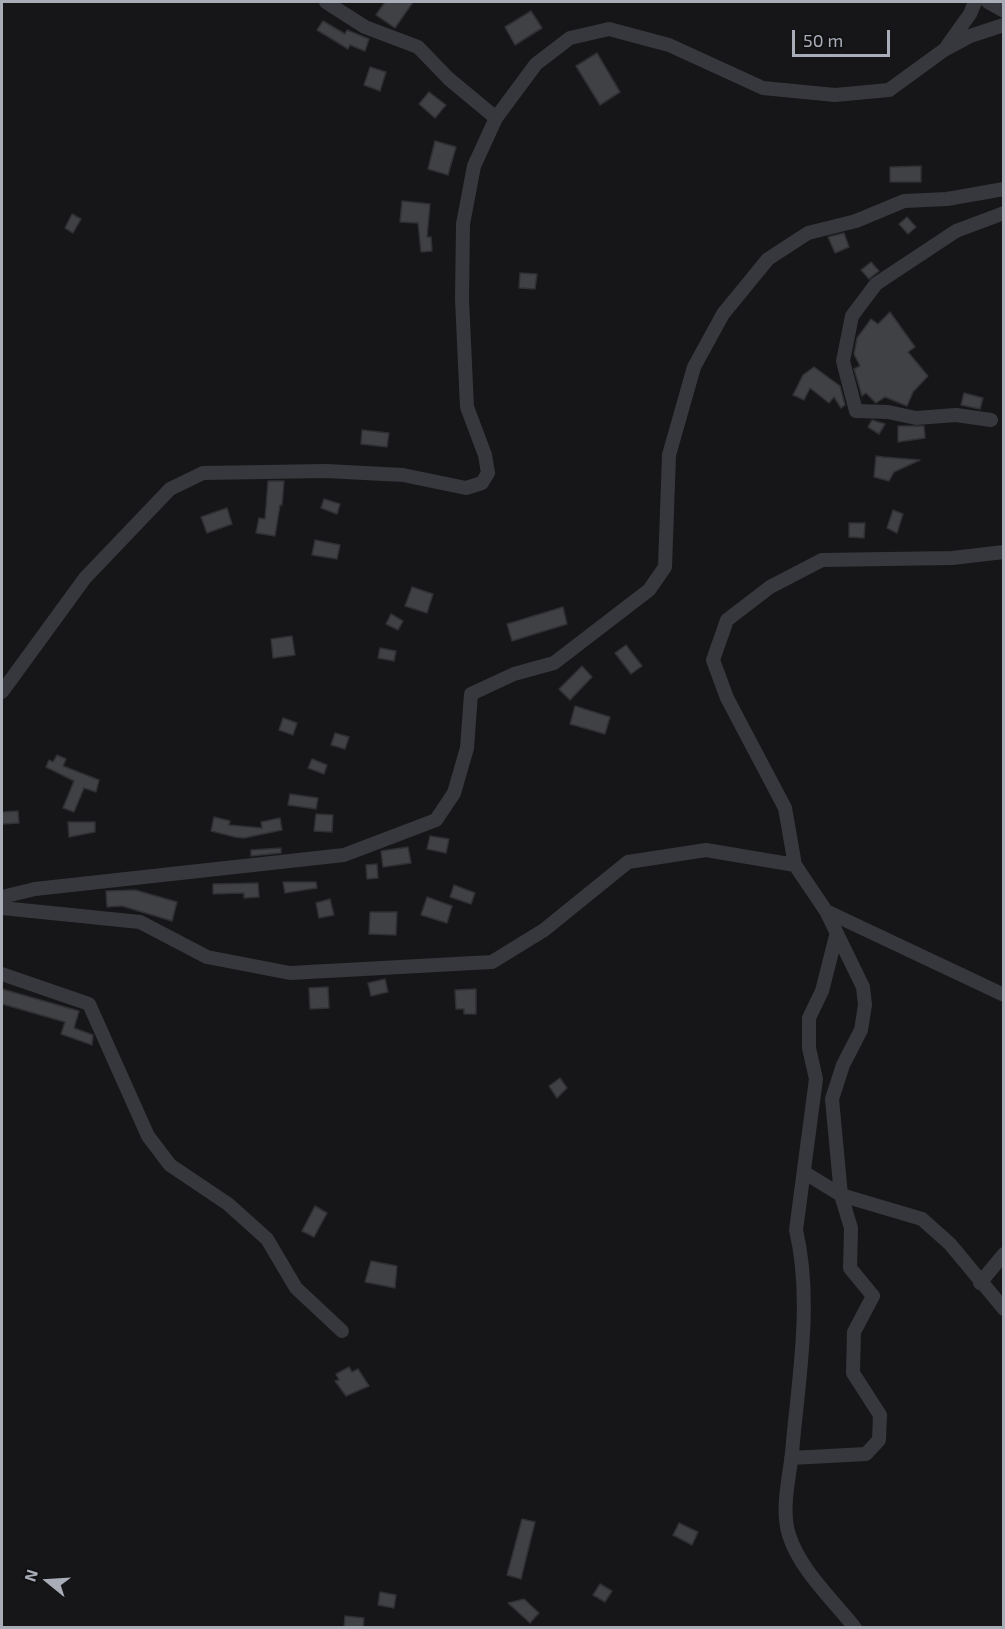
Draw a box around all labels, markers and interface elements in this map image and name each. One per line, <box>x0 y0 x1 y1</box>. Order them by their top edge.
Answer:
scale bar <box>795 18 892 56</box>
text: 50 m <box>803 29 843 51</box>
north arrow <box>18 1551 78 1611</box>
text: N <box>20 1567 41 1584</box>

